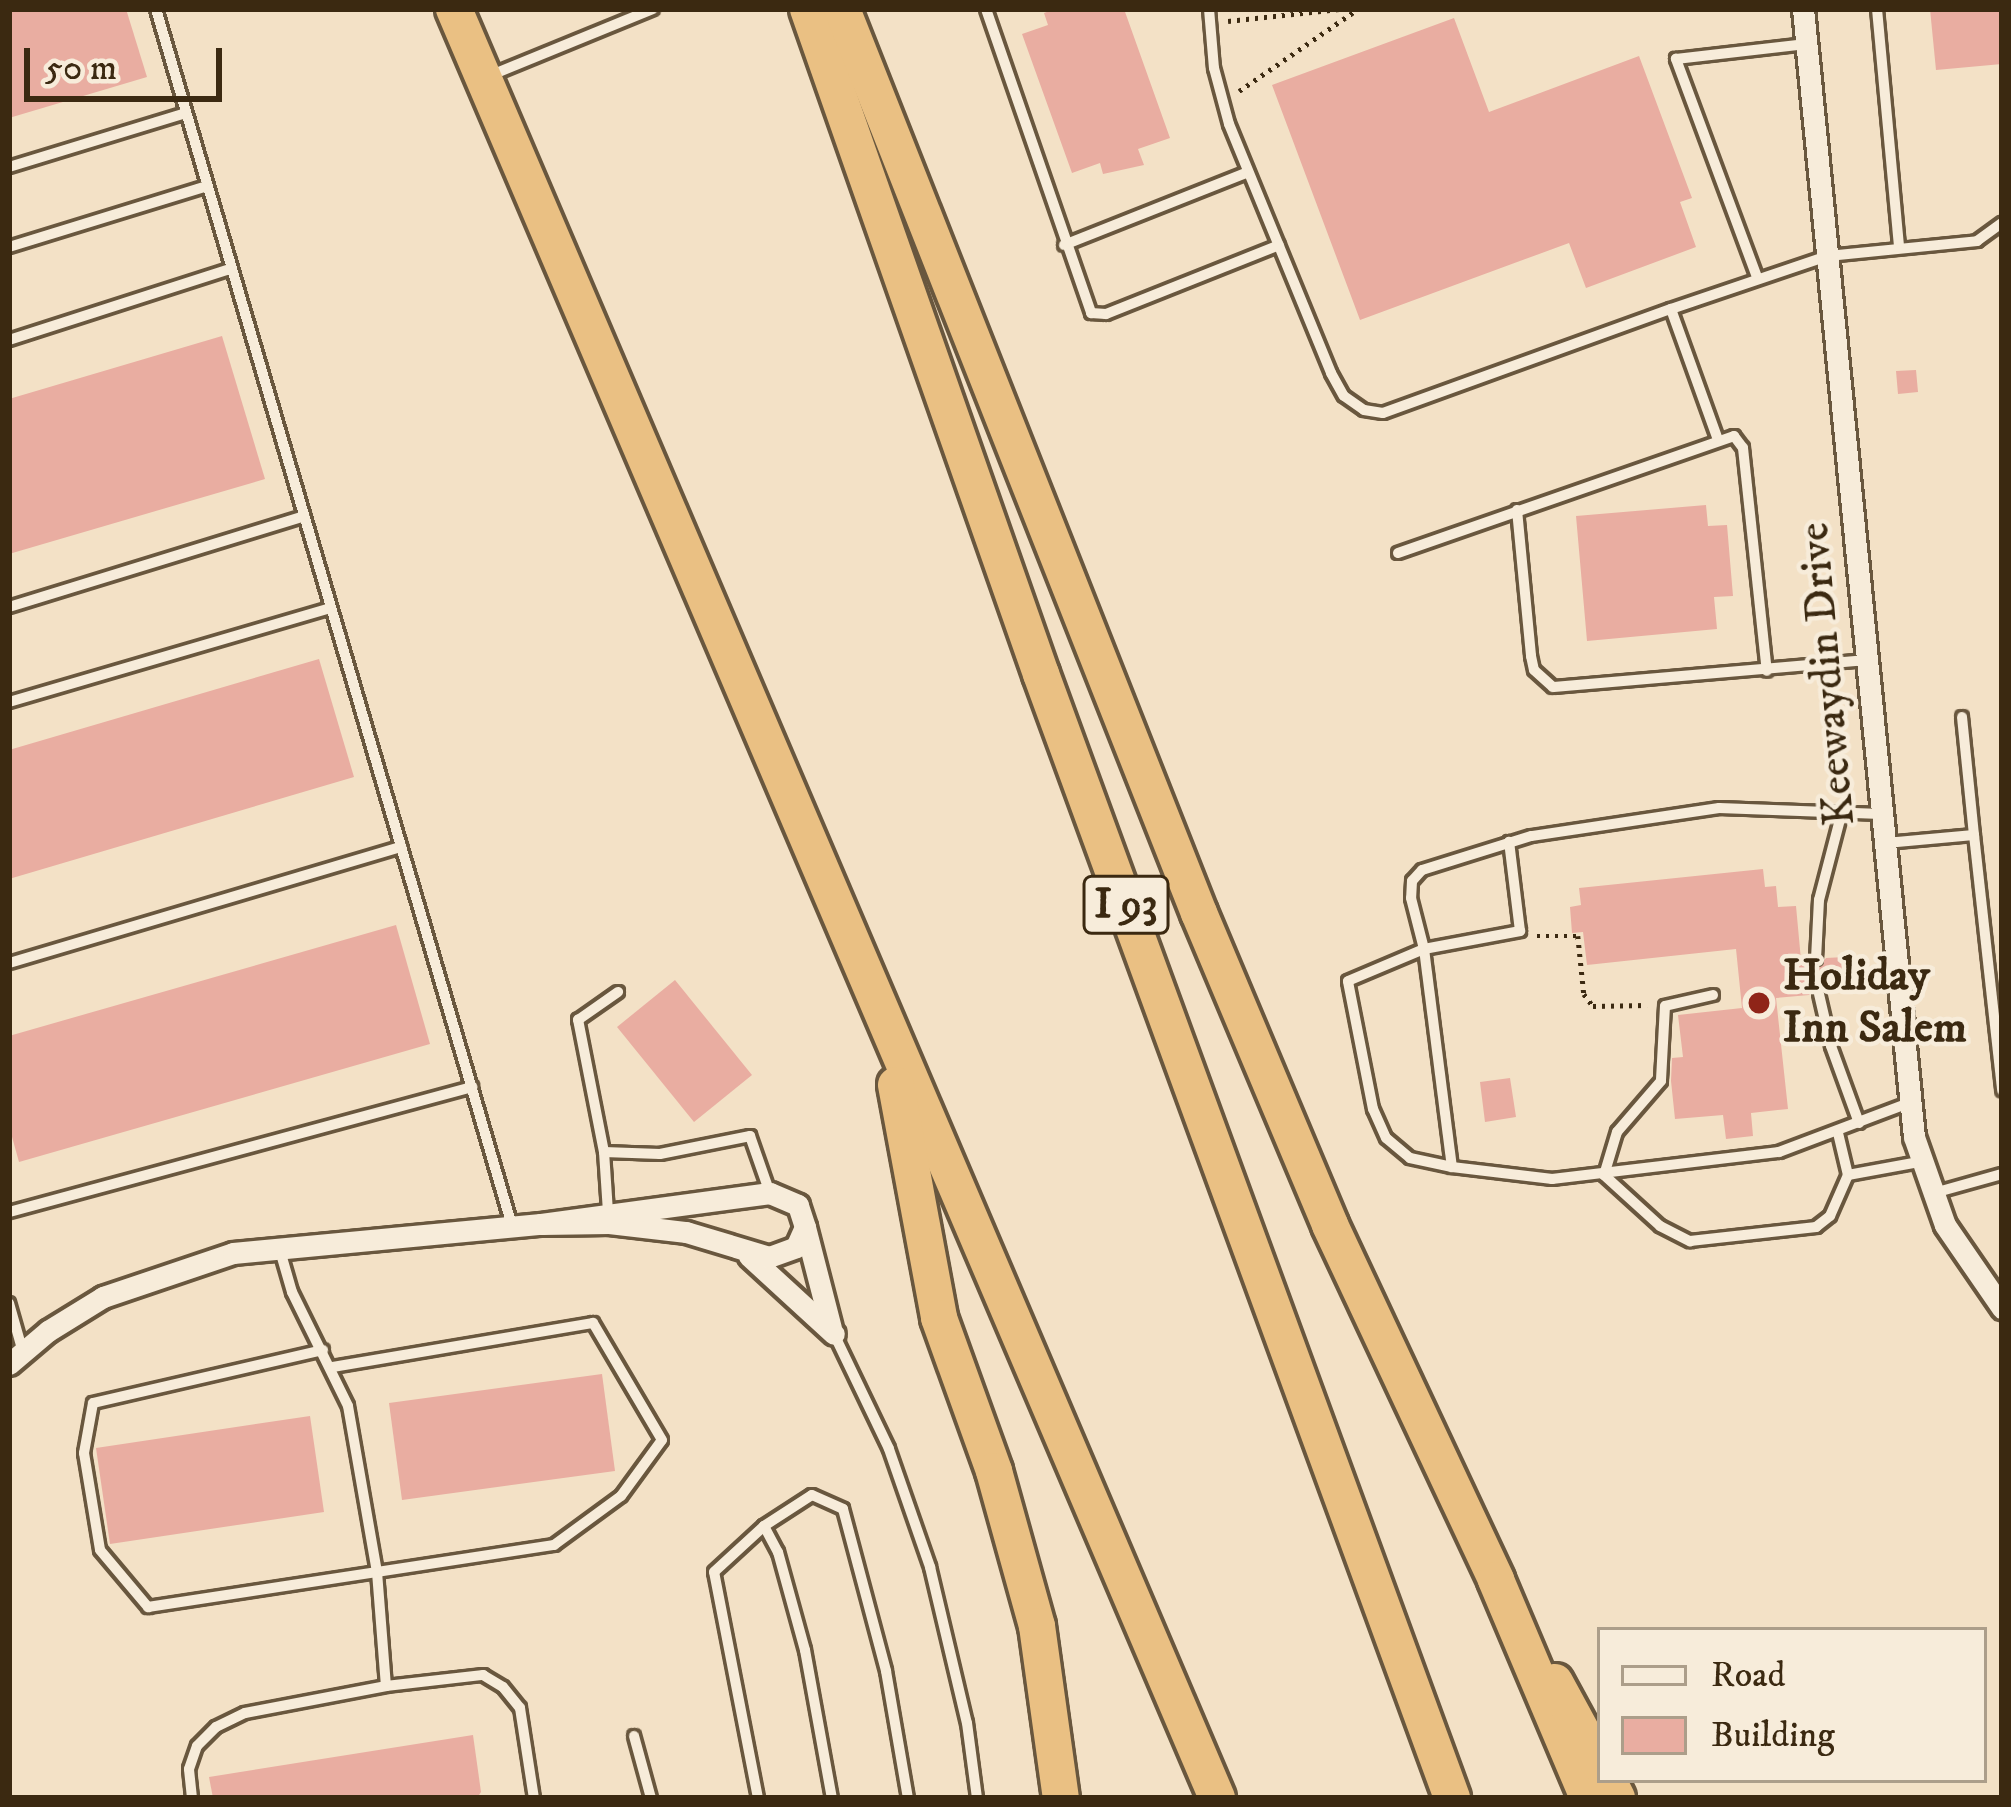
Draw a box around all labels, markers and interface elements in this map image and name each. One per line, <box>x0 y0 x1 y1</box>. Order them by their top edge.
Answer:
scale bar <box>30 24 228 98</box>
text: 50 m <box>45 46 117 91</box>
street label: Keewaydin Drive <box>1788 520 1868 828</box>
road number: I 93 <box>1081 869 1171 941</box>
place label: Holiday Inn Salem <box>1783 950 1967 1056</box>
marker: Holiday Inn Salem <box>1746 990 1772 1016</box>
legend <box>1597 1627 1987 1783</box>
text: Road <box>1711 1653 1786 1698</box>
text: Building <box>1711 1713 1835 1758</box>

